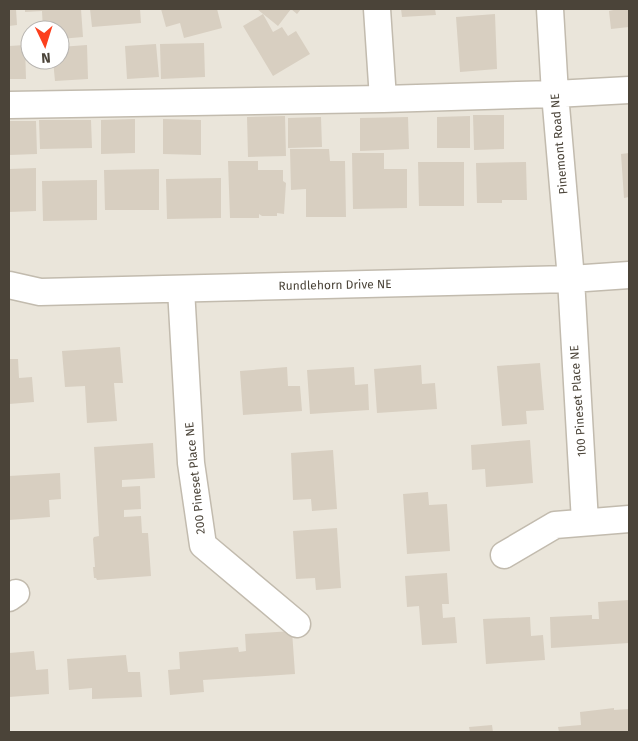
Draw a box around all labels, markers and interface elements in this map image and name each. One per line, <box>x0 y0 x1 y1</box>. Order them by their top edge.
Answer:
north arrow <box>20 20 70 70</box>
text: N <box>41 49 51 66</box>
street label: Pinemont Road NE <box>548 93 570 195</box>
street label: Rundlehorn Drive NE <box>278 277 392 293</box>
street label: 100 Pineset Place NE <box>567 345 589 457</box>
street label: 200 Pineset Place NE <box>182 421 208 535</box>

